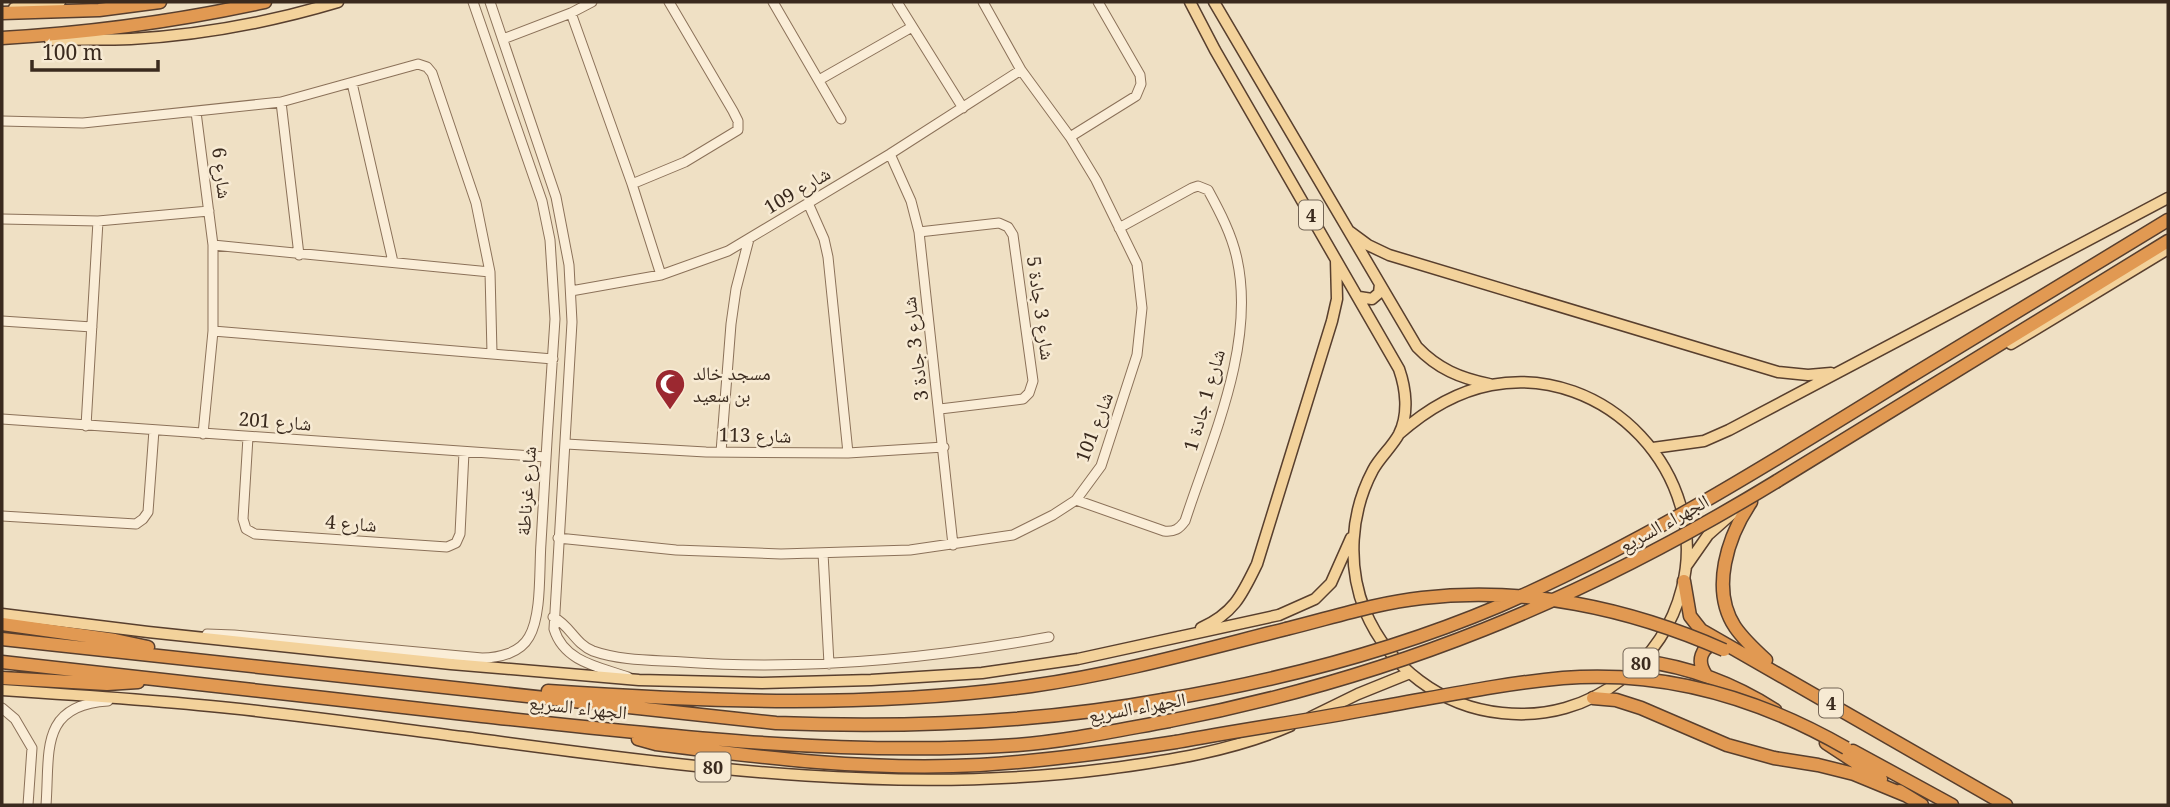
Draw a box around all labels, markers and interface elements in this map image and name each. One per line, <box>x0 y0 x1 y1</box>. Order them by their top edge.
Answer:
scale bar <box>32 28 158 72</box>
text: 100 m <box>42 38 103 66</box>
street label: شارع 6 <box>206 146 238 200</box>
street label: شارع 109 <box>759 160 835 220</box>
road number: 4 <box>1299 200 1323 230</box>
street label: شارع 3 جادة 5 <box>1021 254 1061 362</box>
street label: شارع 3 جادة 3 <box>896 295 934 403</box>
street label: شارع 1 جادة 1 <box>1177 346 1231 454</box>
place label: مسجد خالد بن سعيد <box>693 360 771 408</box>
mosque icon: مسجد خالد بن سعيد <box>653 367 687 411</box>
street label: شارع 101 <box>1069 388 1119 466</box>
street label: شارع 201 <box>238 405 312 437</box>
street label: شارع 113 <box>718 421 792 449</box>
street label: شارع غرناطة <box>510 445 542 537</box>
street label: الجهراء السريع <box>1615 488 1713 558</box>
street label: شارع 4 <box>324 508 378 538</box>
road number: 80 <box>1624 648 1658 678</box>
street label: الجهراء السريع <box>1086 686 1188 728</box>
road number: 4 <box>1819 688 1843 718</box>
street label: الجهراء السريع <box>528 689 628 725</box>
road number: 80 <box>696 752 730 782</box>

